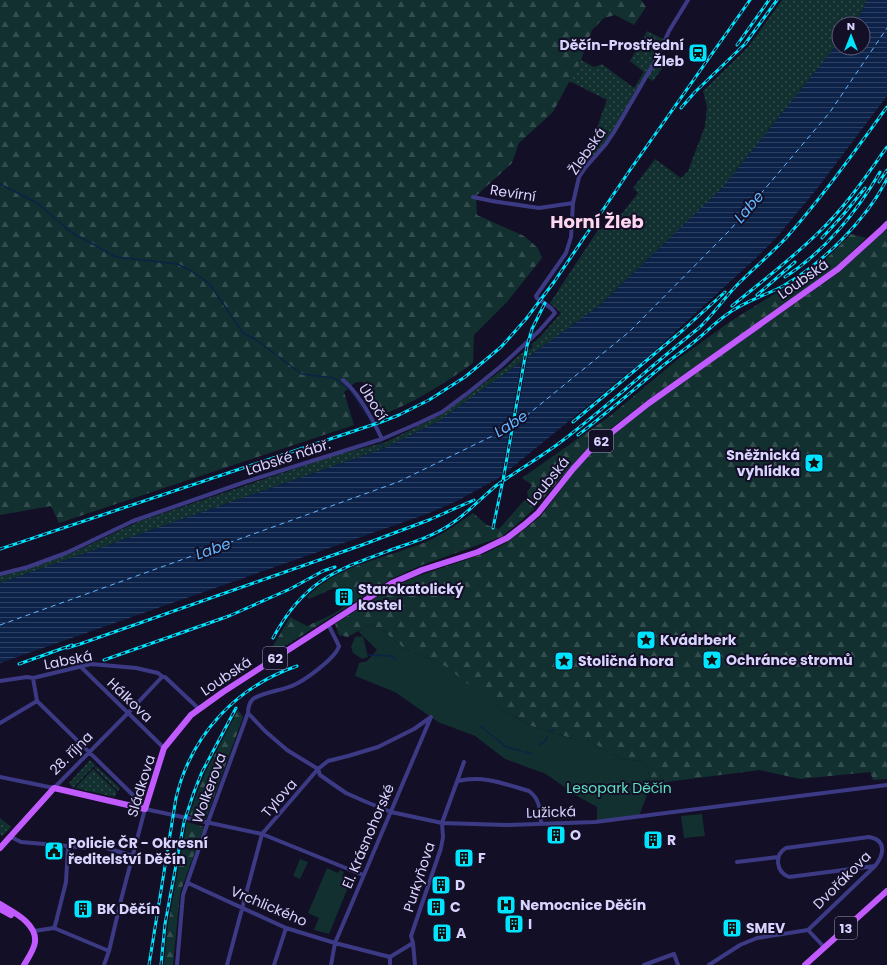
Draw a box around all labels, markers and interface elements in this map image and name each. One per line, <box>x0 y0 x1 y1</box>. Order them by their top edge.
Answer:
north arrow <box>831 16 871 56</box>
text: N <box>847 18 855 34</box>
place label: Děčín-Prostřední Žleb <box>559 35 684 71</box>
station icon: Děčín-Prostřední Žleb <box>687 42 709 64</box>
street label: Žlebská <box>564 123 610 179</box>
street label: Revírní <box>489 180 538 207</box>
water label: Labe <box>729 186 768 227</box>
district label: Horní Žleb <box>550 209 644 234</box>
street label: Loubská <box>774 254 832 304</box>
street label: Úbočí <box>354 380 392 425</box>
water label: Labe <box>490 405 532 442</box>
road number: 62 <box>589 430 613 452</box>
street label: Labské nábř. <box>243 434 333 480</box>
place label: Sněžnická vyhlídka <box>726 445 800 481</box>
street label: Loubská <box>522 452 574 510</box>
place icon: Sněžnická vyhlídka <box>803 452 825 474</box>
water label: Labe <box>192 532 233 565</box>
place label: Starokatolický kostel <box>358 579 464 615</box>
building icon: Starokatolický kostel <box>333 586 355 608</box>
place icon: Kvádrberk <box>635 629 657 651</box>
place label: Kvádrberk <box>660 630 737 650</box>
street label: Labská <box>42 646 94 674</box>
road number: 62 <box>263 647 287 669</box>
place icon: Ochránce stromů <box>701 649 723 671</box>
place icon: Stoličná hora <box>553 650 575 672</box>
place label: Ochránce stromů <box>726 650 853 670</box>
place label: Stoličná hora <box>578 651 674 671</box>
street label: Loubská <box>197 652 255 700</box>
street label: Hálkova <box>103 673 157 727</box>
street label: 28. října <box>45 727 97 779</box>
street label: Wolkerova <box>187 750 231 826</box>
street label: Sládkova <box>122 752 160 820</box>
street label: Tylova <box>257 774 301 822</box>
park label: Lesopark Děčín <box>566 778 672 798</box>
street label: El. Krásnohorské <box>337 780 399 891</box>
street label: Lužická <box>526 801 576 823</box>
building icon: O <box>545 824 567 846</box>
place label: O <box>570 825 581 845</box>
building icon: R <box>642 829 664 851</box>
place label: R <box>667 830 676 850</box>
place label: Policie ČR - Okresní ředitelství Děčín <box>68 833 208 869</box>
street label: Purkyňova <box>398 839 440 915</box>
public building icon: Policie ČR - Okresní ředitelství Děčín <box>43 840 65 862</box>
street label: Dvořákova <box>808 846 876 914</box>
building icon: F <box>453 847 475 869</box>
place label: F <box>478 848 486 868</box>
building icon: D <box>430 874 452 896</box>
place label: D <box>455 875 465 895</box>
street label: Vrchlického <box>228 881 310 931</box>
hospital icon: Nemocnice Děčín <box>495 894 517 916</box>
place label: Nemocnice Děčín <box>520 895 646 915</box>
building icon: C <box>425 896 447 918</box>
place label: C <box>450 897 461 917</box>
building icon: BK Děčín <box>72 898 94 920</box>
place label: BK Děčín <box>97 899 160 919</box>
building icon: I <box>503 913 525 935</box>
place label: I <box>528 914 532 934</box>
building icon: SMEV <box>721 917 743 939</box>
road number: 13 <box>835 917 857 939</box>
place label: SMEV <box>746 918 786 938</box>
building icon: A <box>431 922 453 944</box>
place label: A <box>456 923 467 943</box>

